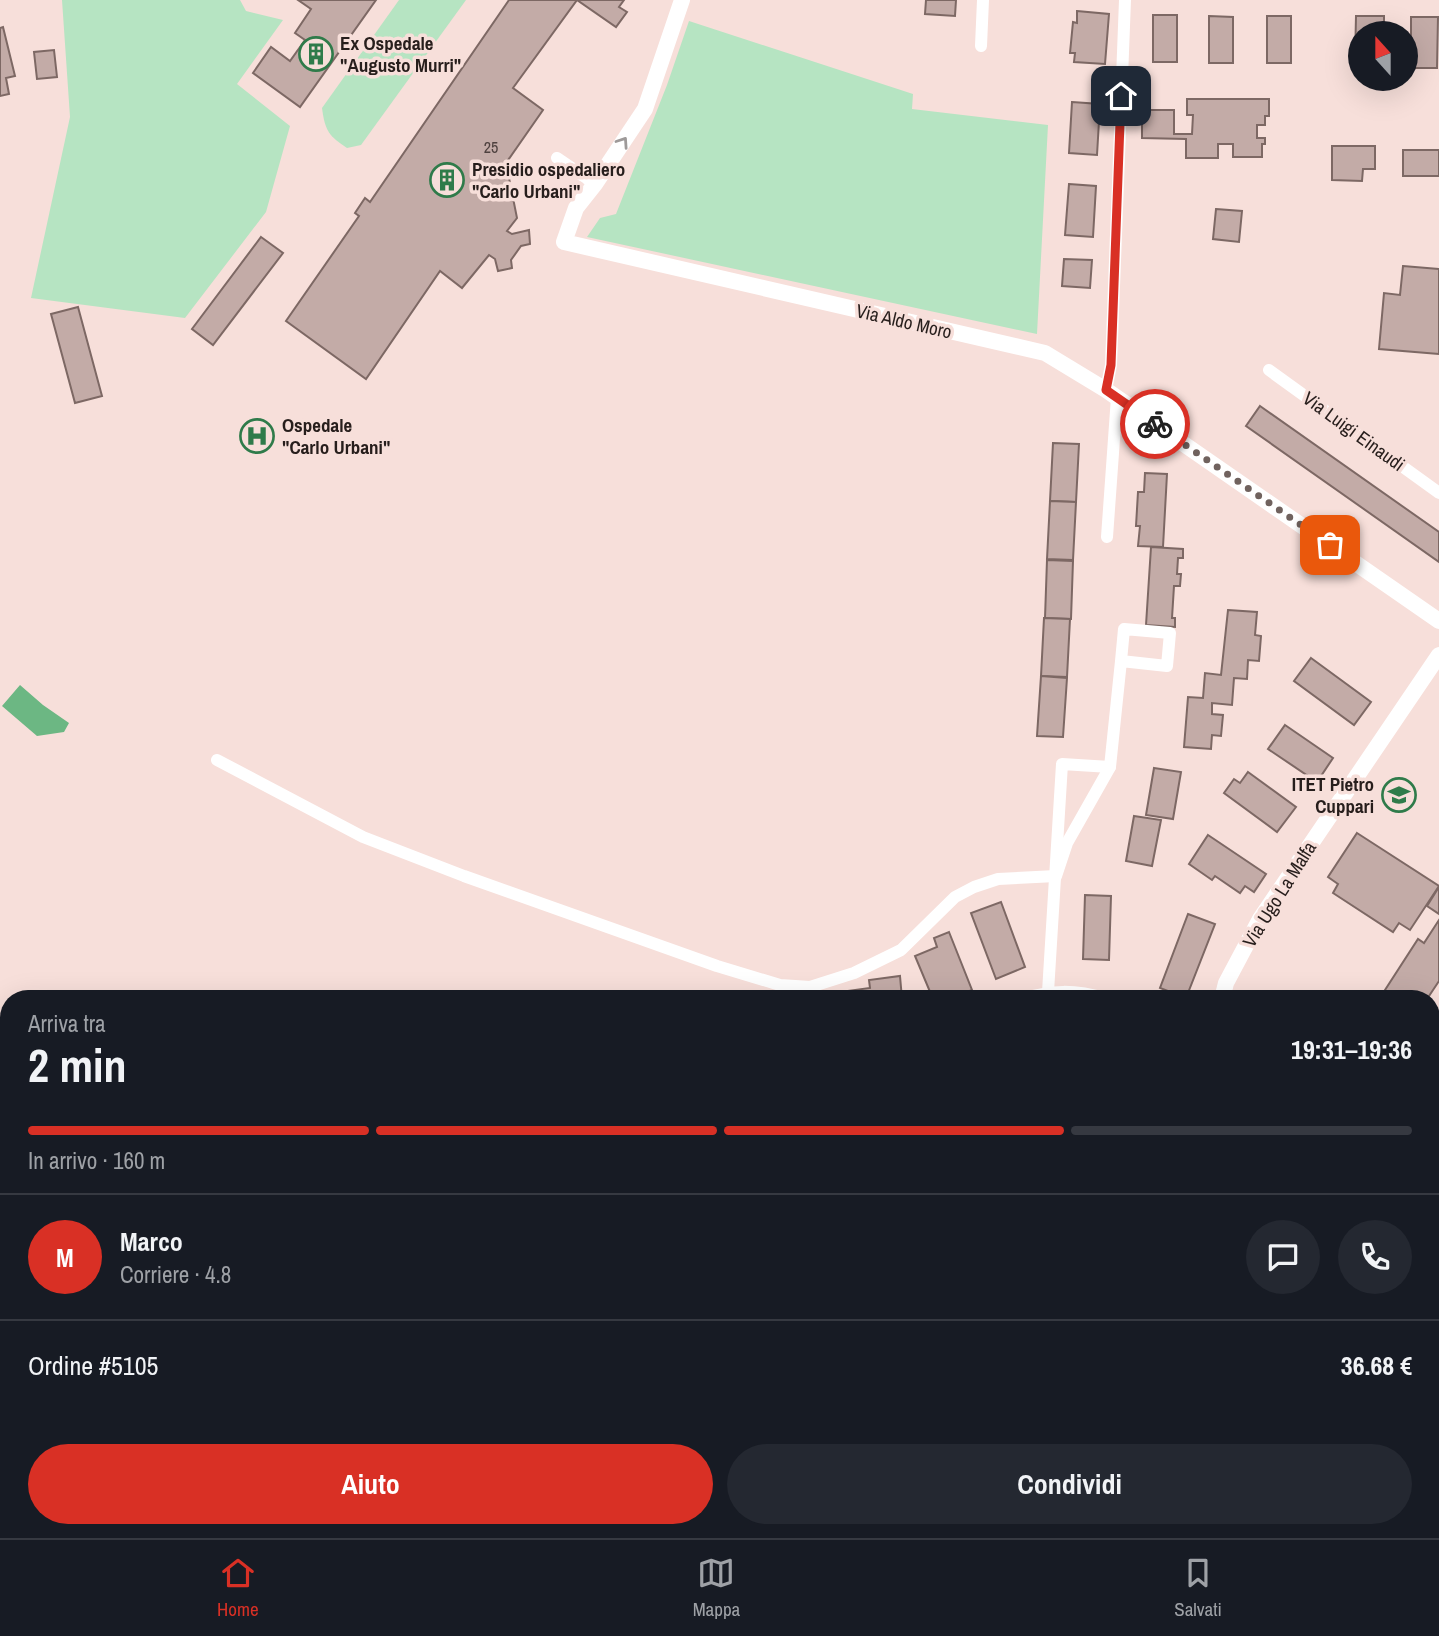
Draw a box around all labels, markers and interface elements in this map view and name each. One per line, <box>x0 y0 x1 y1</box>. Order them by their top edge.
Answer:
north arrow <box>1348 21 1418 91</box>
map controls <box>1348 21 1418 91</box>
place label: Ex Ospedale "Augusto Murri" <box>340 30 461 78</box>
building icon: Ex Ospedale "Augusto Murri" <box>297 35 335 73</box>
pin <box>1091 66 1151 126</box>
icon: home <box>1102 77 1140 115</box>
house number: 25 <box>484 136 498 158</box>
one-way arrow <box>615 137 627 150</box>
place label: Presidio ospedaliero "Carlo Urbani" <box>472 156 625 204</box>
building icon: Presidio ospedaliero "Carlo Urbani" <box>428 161 466 199</box>
street label: Via Aldo Moro <box>854 297 954 345</box>
street label: Via Luigi Einaudi <box>1298 385 1410 477</box>
courier <box>1120 389 1190 459</box>
icon: bike <box>1136 405 1174 443</box>
place label: Ospedale "Carlo Urbani" <box>282 412 390 460</box>
hospital icon: Ospedale "Carlo Urbani" <box>238 417 276 455</box>
pin <box>1300 515 1360 575</box>
icon: bag <box>1311 526 1349 564</box>
place label: ITET Pietro Cuppari <box>1292 771 1374 819</box>
school or university icon: ITET Pietro Cuppari <box>1380 776 1418 814</box>
street label: Via Ugo La Malfa <box>1236 836 1322 952</box>
text: Arriva tra <box>28 1008 106 1039</box>
text: 19:31–19:36 <box>1291 1032 1412 1067</box>
text: 2 min <box>28 1034 127 1096</box>
text: In arrivo · 160 m <box>28 1145 165 1176</box>
button: chat <box>1246 1220 1320 1294</box>
button: phone <box>1338 1220 1412 1294</box>
text: Marco <box>120 1224 183 1259</box>
text: M <box>56 1240 74 1275</box>
text: Corriere · 4.8 <box>120 1259 231 1290</box>
text: Ordine #5105 <box>28 1348 158 1383</box>
text: 36.68 € <box>1341 1348 1412 1383</box>
button: Aiuto <box>28 1444 713 1524</box>
button: Condividi <box>727 1444 1412 1524</box>
tab: Home <box>217 1554 259 1622</box>
tab: Mappa <box>693 1554 740 1622</box>
tab: Salvati <box>1174 1554 1222 1622</box>

